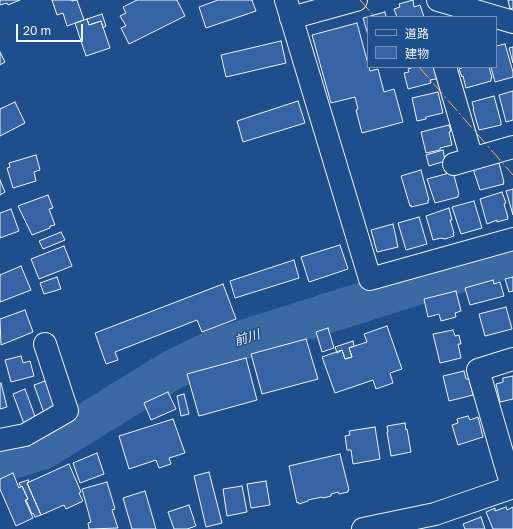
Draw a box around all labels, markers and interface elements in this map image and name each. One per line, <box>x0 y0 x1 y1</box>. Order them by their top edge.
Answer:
scale bar <box>18 16 85 42</box>
legend <box>367 16 497 68</box>
text: 20 m <box>23 23 51 38</box>
text: 道路 <box>405 26 429 41</box>
text: 建物 <box>405 46 429 61</box>
water label: 前川 <box>232 327 262 349</box>

